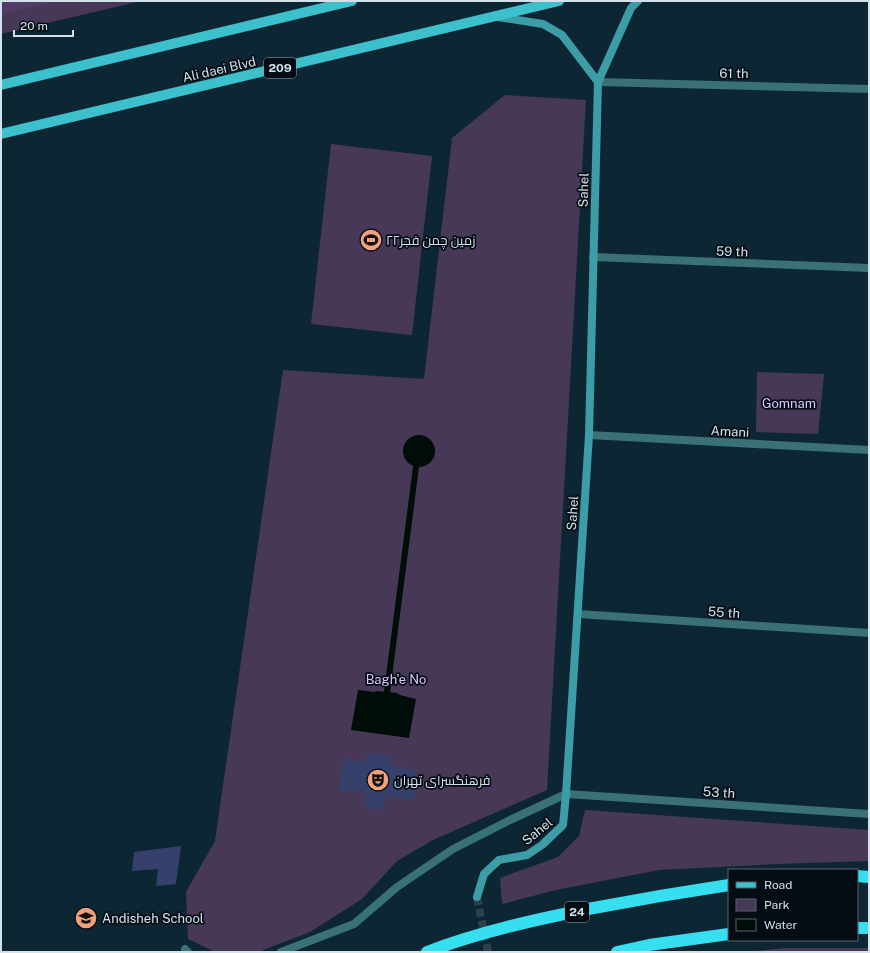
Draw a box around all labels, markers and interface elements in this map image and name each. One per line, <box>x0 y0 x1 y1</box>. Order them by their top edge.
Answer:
scale bar <box>14 12 73 38</box>
text: 20 m <box>20 19 48 33</box>
street label: Ali daei Blvd <box>181 54 257 85</box>
road number: 209 <box>264 58 296 78</box>
street label: 61 th <box>719 66 749 81</box>
street label: Sahel <box>575 172 592 208</box>
sports icon: زمین چمن فجر۲۲ <box>358 227 384 253</box>
place label: زمین چمن فجر۲۲ <box>386 233 475 250</box>
street label: 59 th <box>716 243 748 260</box>
park label: Gomnam <box>762 396 816 411</box>
street label: Amani <box>710 423 750 440</box>
street label: Sahel <box>564 495 581 531</box>
street label: 55 th <box>707 604 741 621</box>
park label: Bagh'e No <box>366 672 426 687</box>
theatre icon: فرهنگسرای تهران <box>365 767 391 793</box>
place label: فرهنگسرای تهران <box>394 773 490 788</box>
street label: 53 th <box>702 784 736 801</box>
street label: Sahel <box>519 815 556 848</box>
legend <box>728 869 858 941</box>
text: Road <box>764 878 792 892</box>
text: Park <box>764 898 790 912</box>
road number: 24 <box>565 902 589 922</box>
school or university icon: Andisheh School <box>73 905 99 931</box>
place label: Andisheh School <box>102 911 204 926</box>
text: Water <box>764 918 798 932</box>

